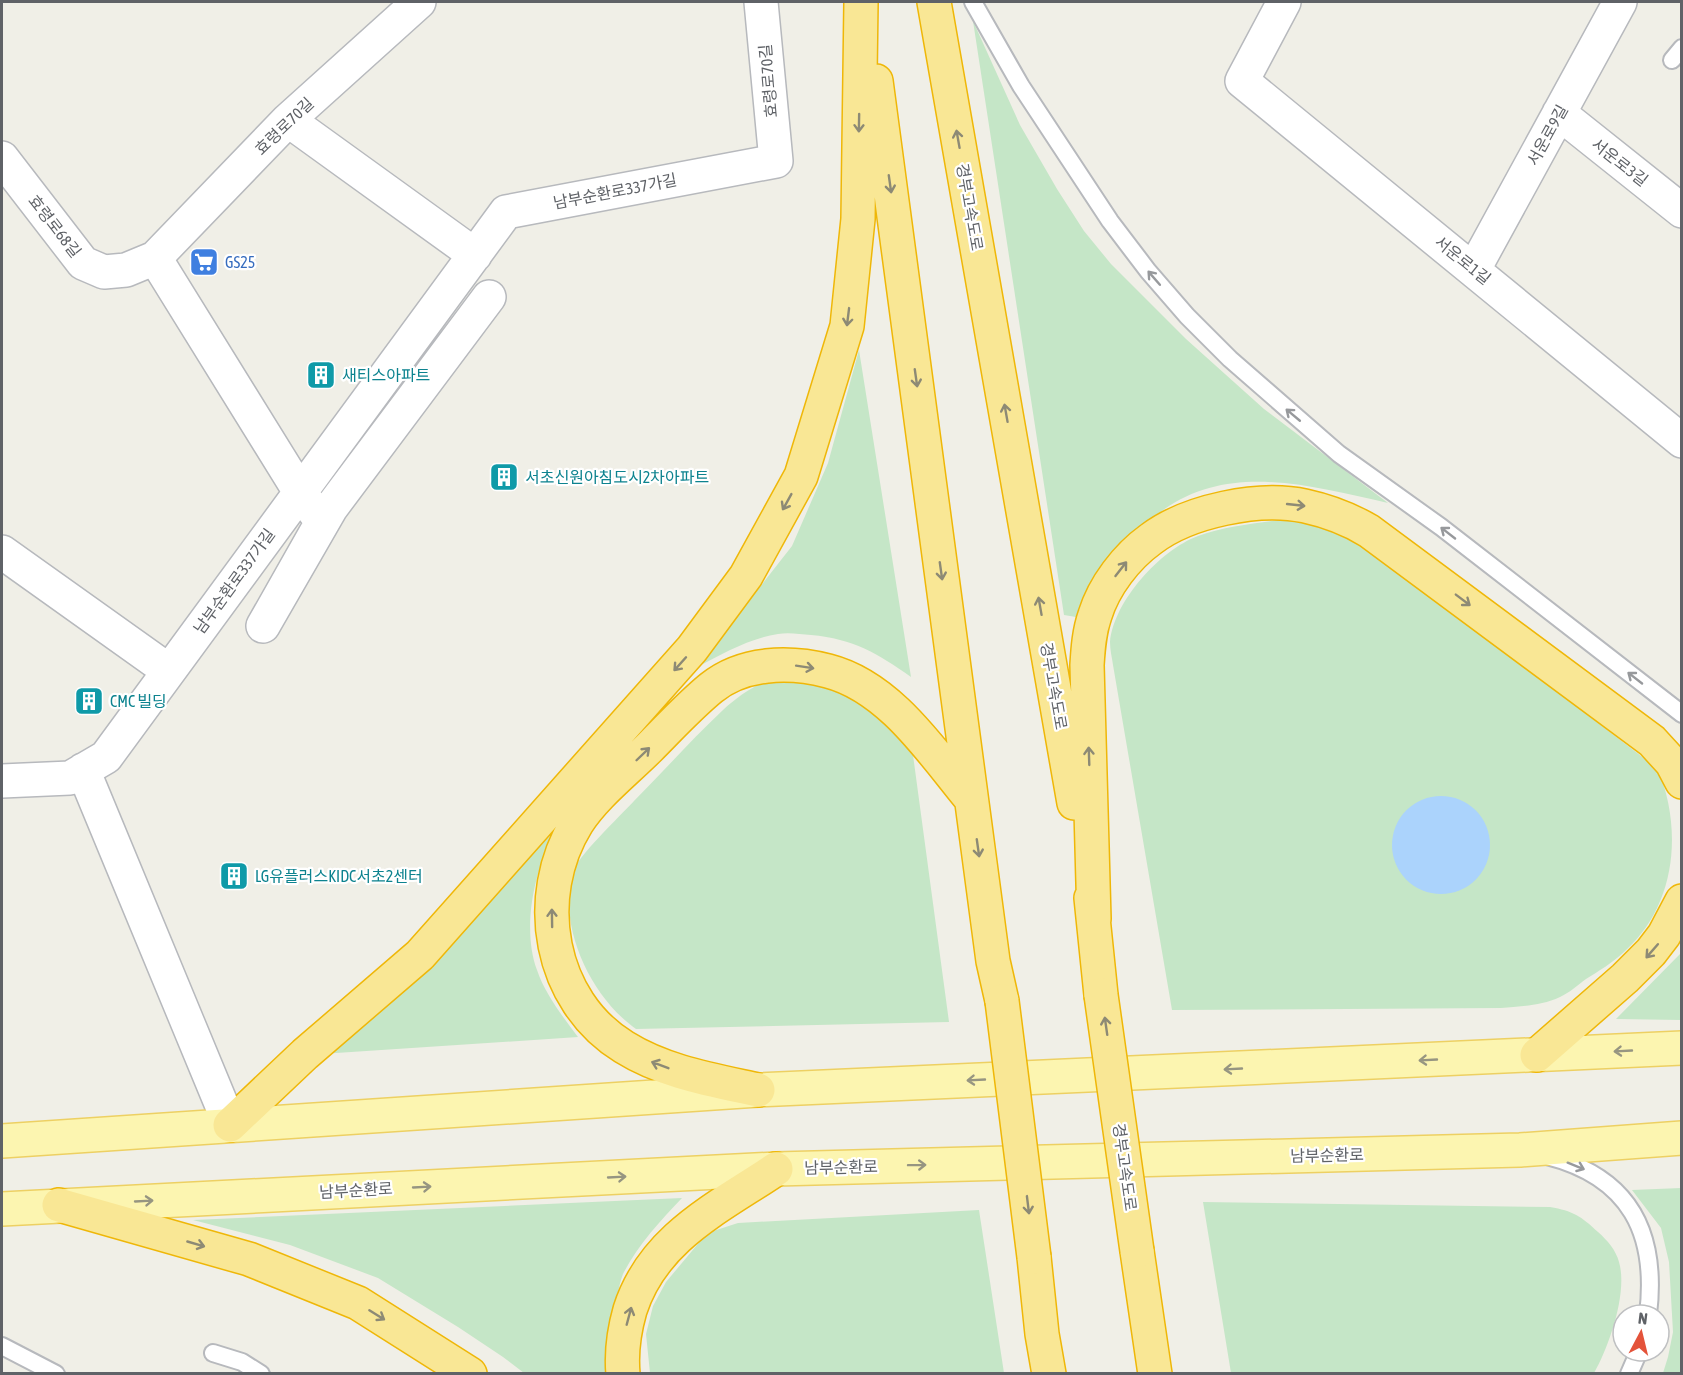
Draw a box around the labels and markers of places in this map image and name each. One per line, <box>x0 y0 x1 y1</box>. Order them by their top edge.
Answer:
supermarket icon: GS25 <box>188 246 220 278</box>
place label: GS25 <box>225 253 255 271</box>
building icon: 새티스아파트 <box>305 359 337 391</box>
place label: 새티스아파트 <box>342 366 430 384</box>
building icon: 서초신원아침도시2차아파트 <box>488 461 520 493</box>
place label: 서초신원아침도시2차아파트 <box>525 468 709 486</box>
building icon: CMC 빌딩 <box>73 685 105 717</box>
place label: CMC 빌딩 <box>110 692 167 710</box>
building icon: LG유플러스KIDC서초2센터 <box>218 860 250 892</box>
place label: LG유플러스KIDC서초2센터 <box>255 867 423 885</box>

